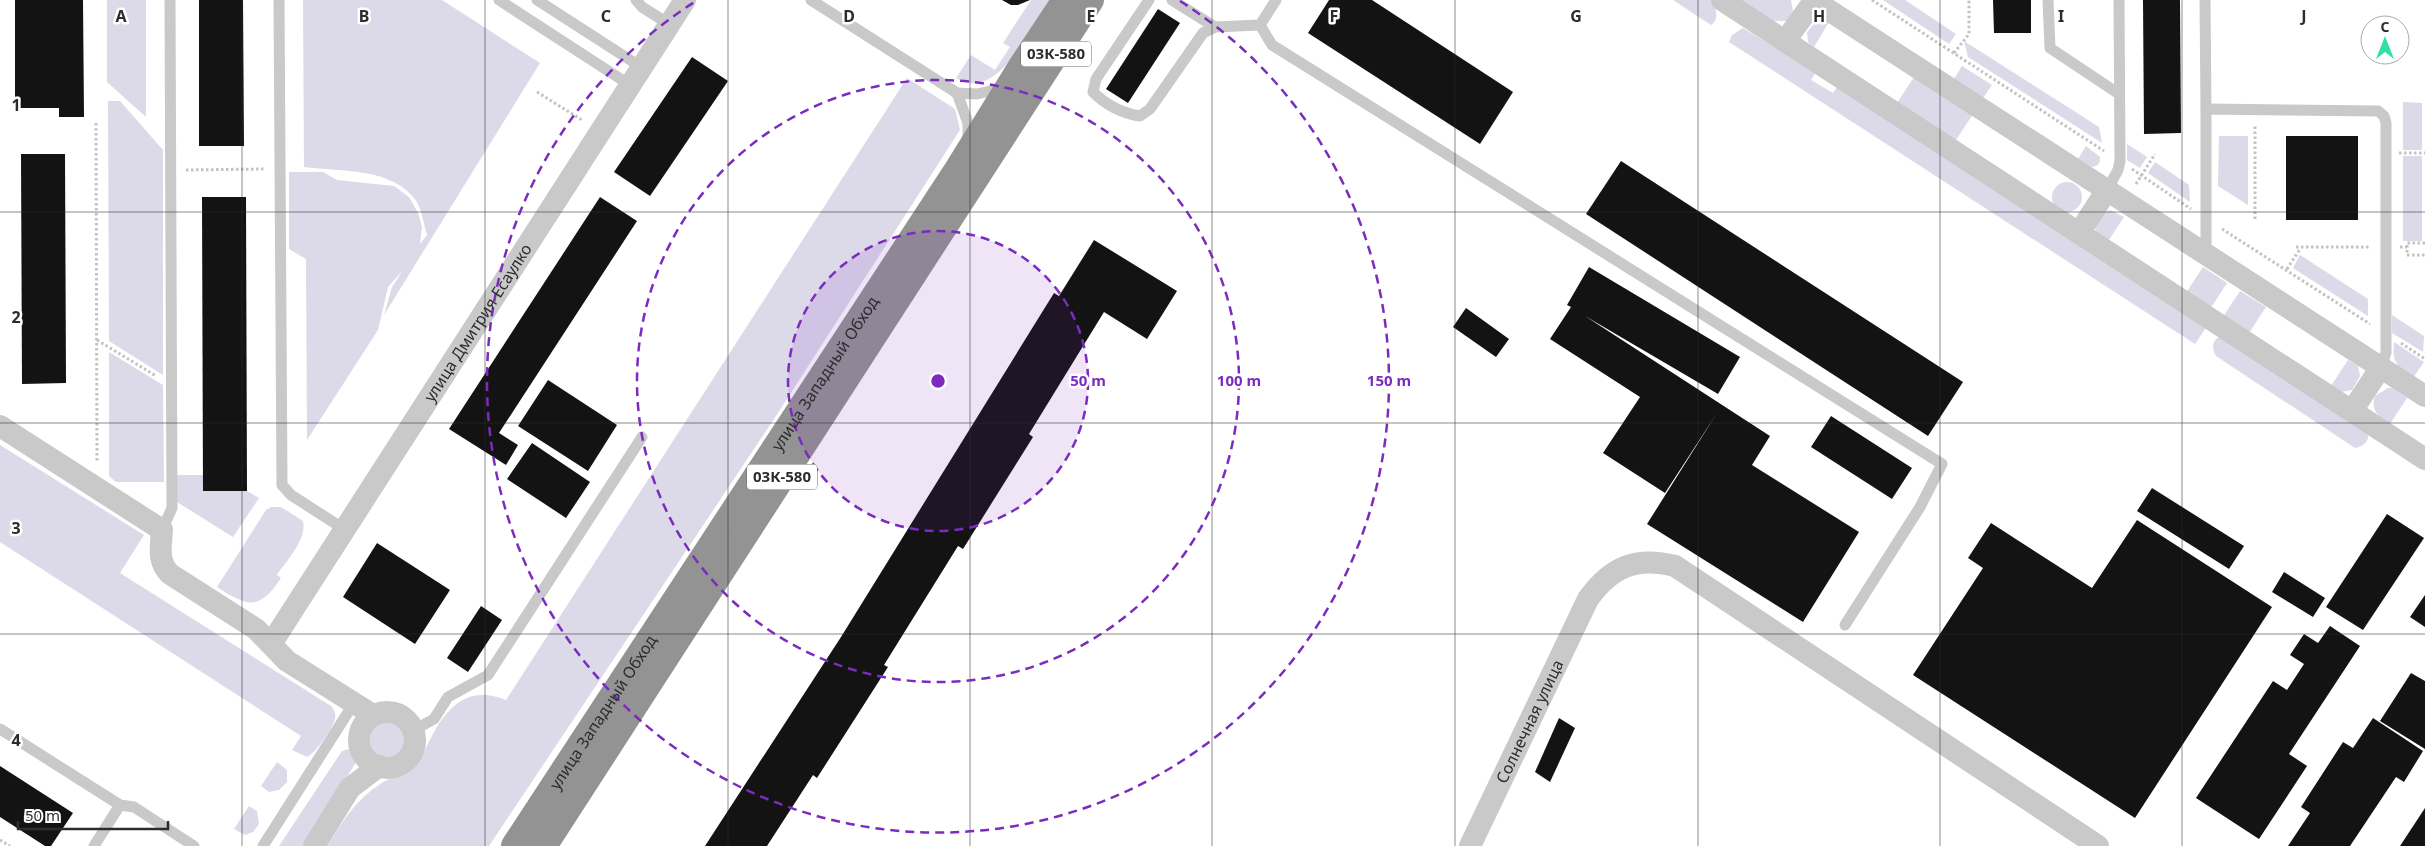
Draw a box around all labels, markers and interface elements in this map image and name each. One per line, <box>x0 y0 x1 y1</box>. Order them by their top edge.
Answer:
text: A <box>115 5 127 27</box>
text: B <box>359 5 369 27</box>
text: C <box>601 5 611 27</box>
text: D <box>843 5 855 27</box>
text: E <box>1087 5 1096 27</box>
text: F <box>1330 5 1338 27</box>
text: G <box>1570 5 1582 27</box>
text: H <box>1813 5 1825 27</box>
text: I <box>2058 5 2064 27</box>
text: J <box>2299 5 2307 27</box>
north arrow <box>2360 15 2410 65</box>
text: С <box>2380 17 2390 36</box>
road number: 03К-580 <box>1021 42 1091 66</box>
text: 1 <box>11 94 21 116</box>
street label: улица Дмитрия Есаулко <box>419 239 537 406</box>
street label: улица Западный Обход <box>766 292 883 455</box>
text: 2 <box>11 306 21 328</box>
text: 50 m <box>1070 370 1106 390</box>
text: 100 m <box>1217 370 1261 390</box>
text: 150 m <box>1367 370 1411 390</box>
centre of rings <box>929 372 947 390</box>
road number: 03К-580 <box>747 464 817 490</box>
text: 3 <box>11 517 21 539</box>
street label: улица Западный Обход <box>544 630 662 794</box>
street label: Солнечная улица <box>1491 656 1568 787</box>
text: 4 <box>11 729 21 751</box>
scale bar <box>18 798 168 830</box>
text: 50 m <box>25 805 60 825</box>

